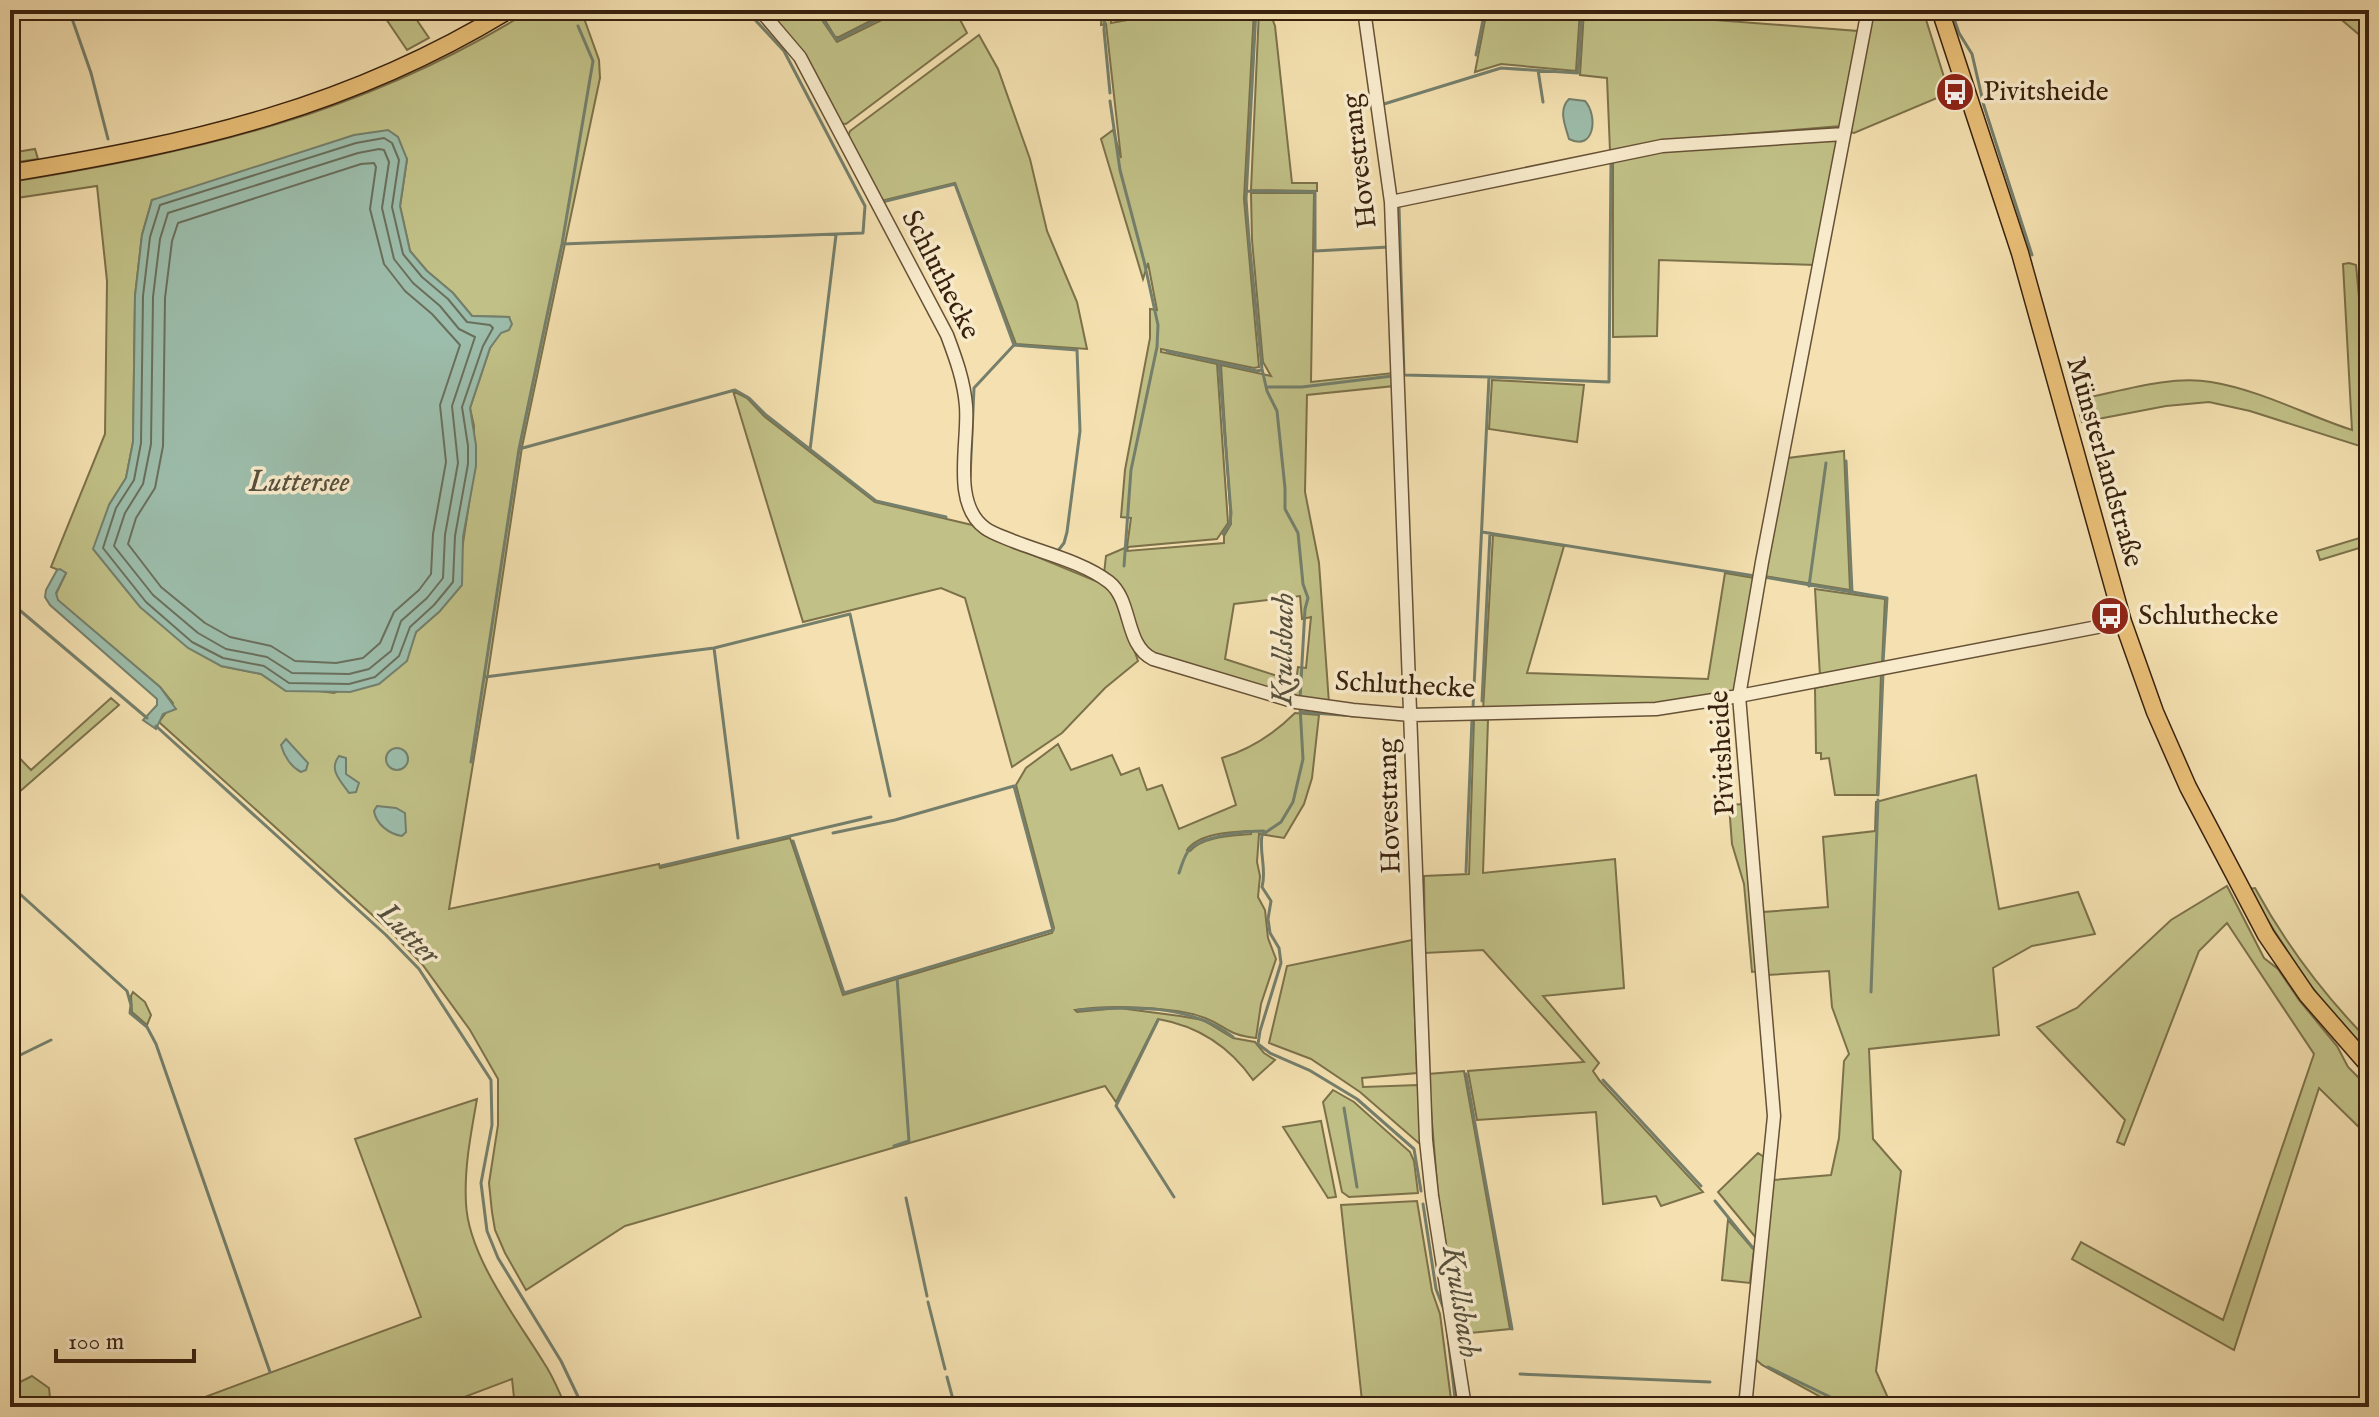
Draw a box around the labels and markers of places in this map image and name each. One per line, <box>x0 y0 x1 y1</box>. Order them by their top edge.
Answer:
bus stop icon: Pivitsheide <box>1934 71 1976 113</box>
place label: Pivitsheide <box>1983 75 2109 110</box>
bus stop icon: Schluthecke <box>2089 595 2131 637</box>
place label: Schluthecke <box>2138 599 2278 634</box>

